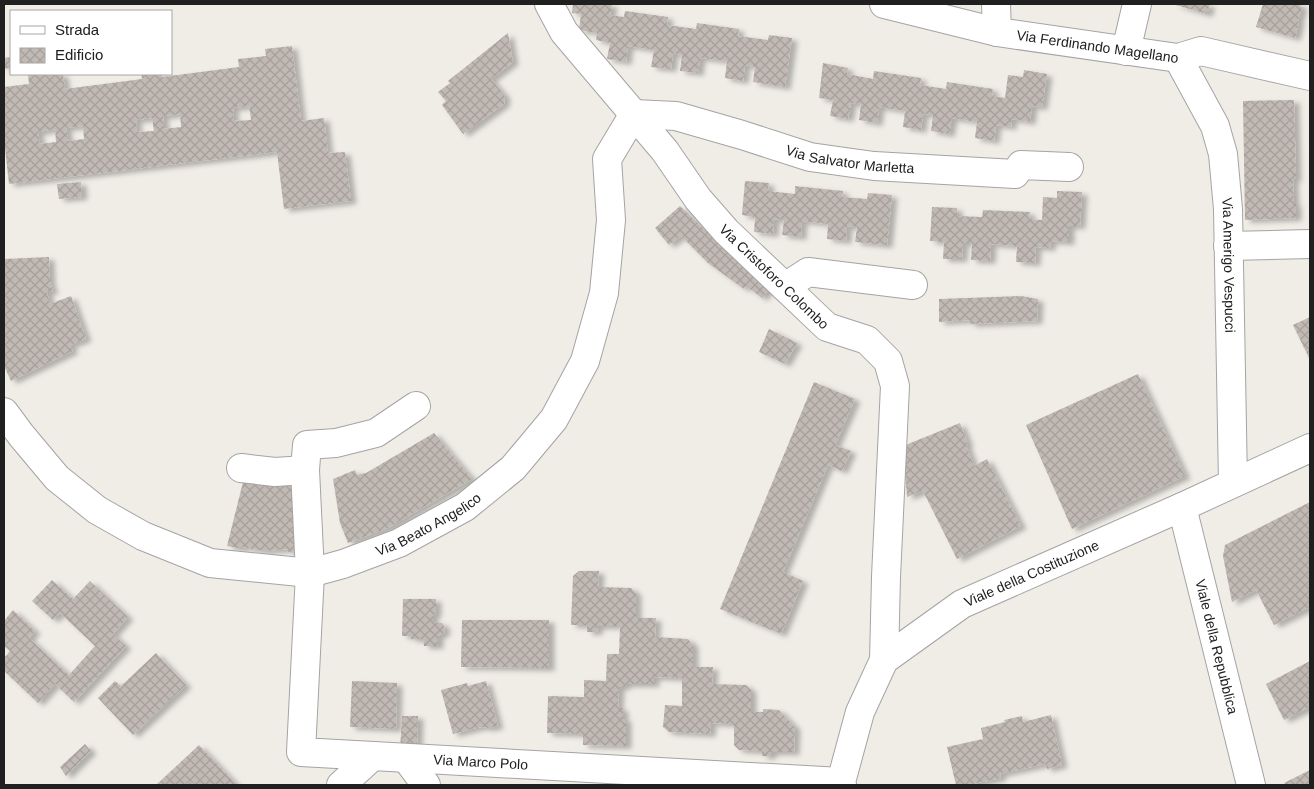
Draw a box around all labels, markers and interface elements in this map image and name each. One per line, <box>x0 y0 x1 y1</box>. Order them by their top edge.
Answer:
legend <box>10 10 172 75</box>
text: Strada <box>55 21 100 38</box>
street label: Via Ferdinando Magellano <box>1016 27 1180 66</box>
text: Edificio <box>55 46 103 63</box>
street label: Via Salvator Marletta <box>784 142 915 176</box>
street label: Via Amerigo Vespucci <box>1219 197 1238 333</box>
street label: Via Cristoforo Colombo <box>716 221 832 333</box>
street label: Via Beato Angelico <box>374 489 484 559</box>
street label: Viale della Costituzione <box>962 537 1102 610</box>
street label: Viale della Repubblica <box>1192 578 1241 716</box>
street label: Via Marco Polo <box>433 751 529 773</box>

